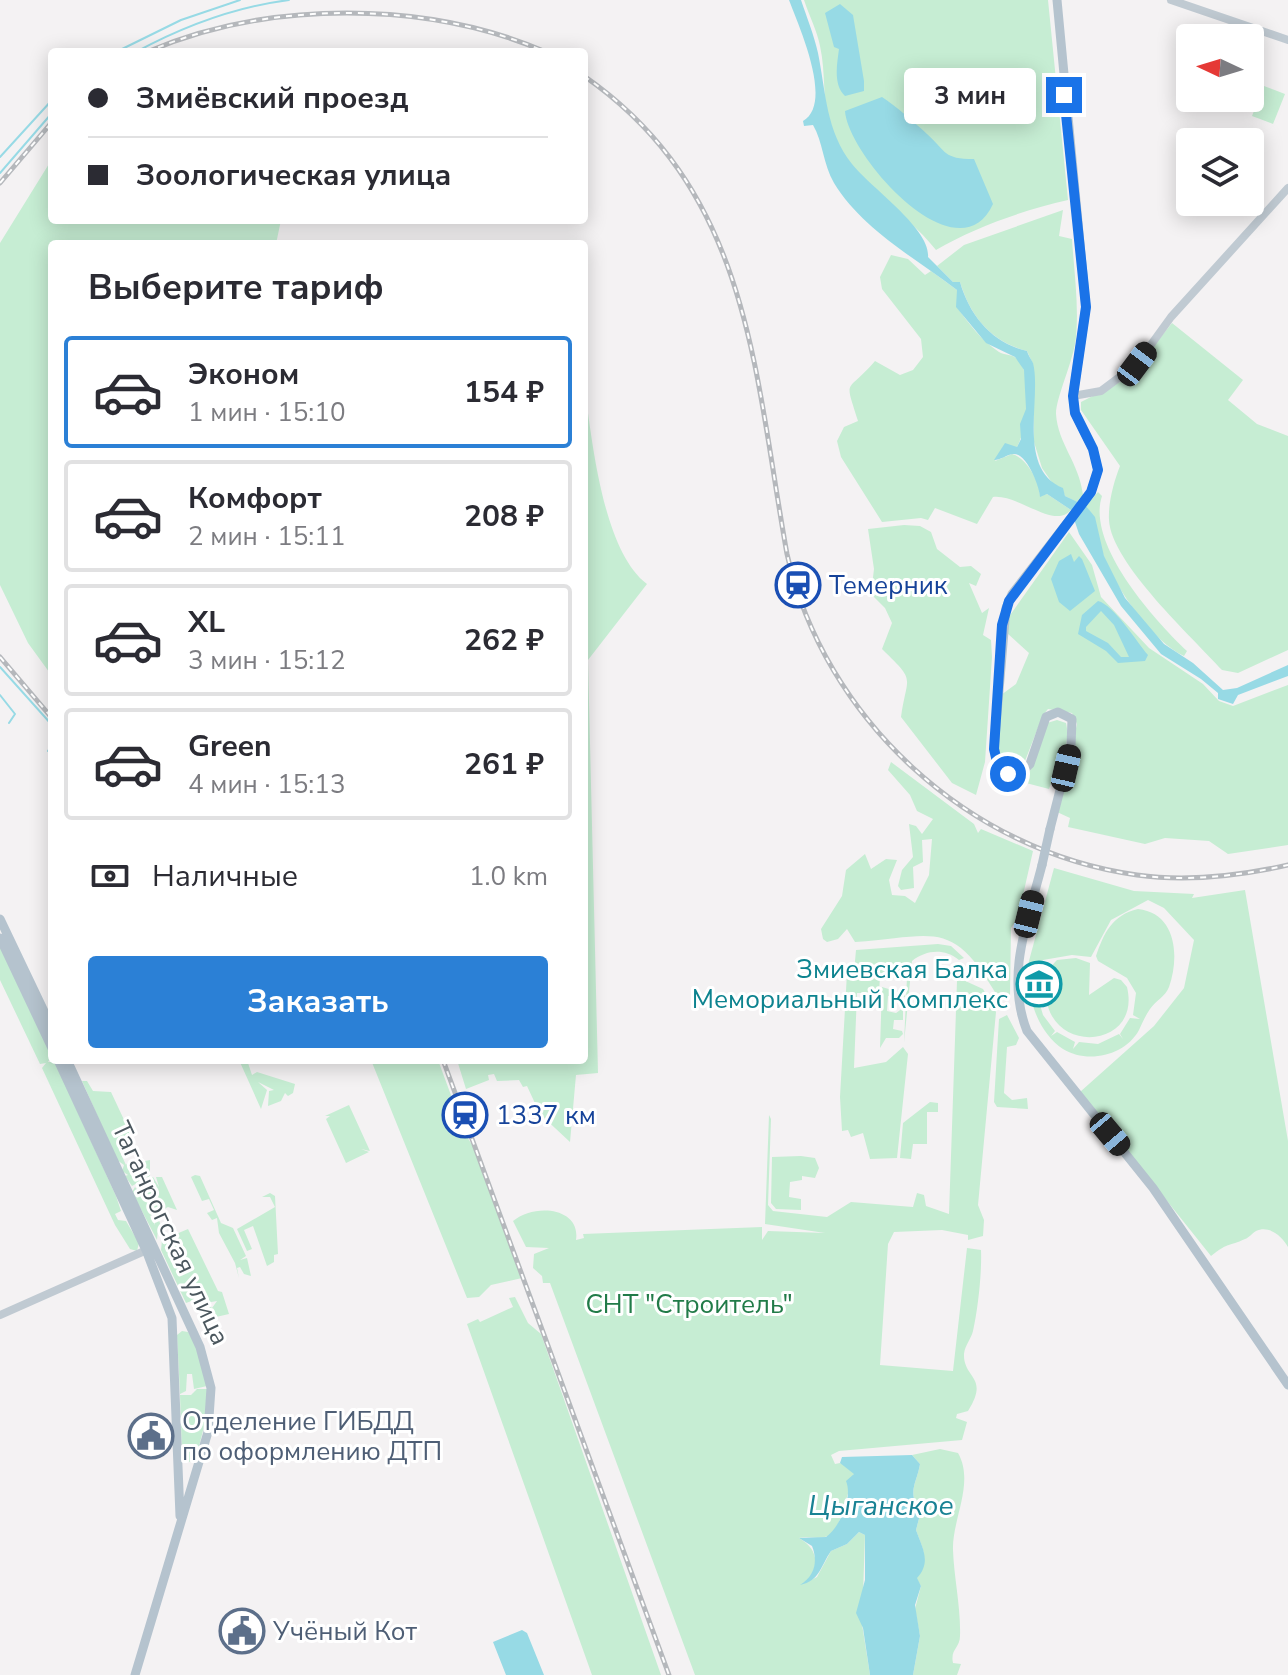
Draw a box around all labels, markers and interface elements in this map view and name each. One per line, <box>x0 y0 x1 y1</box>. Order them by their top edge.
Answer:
north arrow <box>1176 24 1264 112</box>
map controls <box>1176 24 1264 216</box>
callout: 3 мин <box>904 67 1036 123</box>
route end <box>1046 77 1082 113</box>
text: Змиёвский проезд <box>136 78 408 119</box>
text: 3 мин <box>934 78 1006 113</box>
button: layers <box>1176 128 1264 216</box>
text: Зоологическая улица <box>136 155 451 196</box>
text: Выберите тариф <box>88 263 384 312</box>
car <box>1113 338 1161 390</box>
text: Эконом <box>188 354 299 395</box>
icon: car <box>92 356 164 428</box>
text: 154 ₽ <box>464 372 544 413</box>
text: 1 мин · 15:10 <box>188 395 345 430</box>
text: Комфорт <box>188 478 322 519</box>
icon: car <box>92 480 164 552</box>
text: 208 ₽ <box>464 496 544 537</box>
text: 2 мин · 15:11 <box>188 519 345 554</box>
station icon: Темерник <box>774 561 822 609</box>
place label: Темерник <box>829 568 948 603</box>
text: XL <box>188 602 225 643</box>
icon: car <box>92 604 164 676</box>
text: 262 ₽ <box>464 620 544 661</box>
text: 3 мин · 15:12 <box>188 643 345 678</box>
text: Green <box>188 726 272 767</box>
icon: car <box>92 728 164 800</box>
car <box>1049 742 1083 794</box>
text: 261 ₽ <box>464 744 544 785</box>
route start <box>990 756 1026 792</box>
text: 4 мин · 15:13 <box>188 767 345 802</box>
icon: cash <box>88 854 132 898</box>
text: Наличные <box>152 856 298 897</box>
text: 1.0 km <box>469 859 548 894</box>
car <box>1012 888 1046 940</box>
place label: Змиевская Балка Мемориальный Комплекс <box>692 952 1008 1017</box>
button: Заказать <box>88 956 548 1048</box>
museum icon: Змиевская Балка Мемориальный Комплекс <box>1015 960 1063 1008</box>
station icon: 1337 км <box>441 1091 489 1139</box>
place label: 1337 км <box>496 1098 596 1133</box>
car <box>1085 1108 1135 1160</box>
street label: Таганрогская улица <box>103 1116 238 1351</box>
park label: СНТ "Строитель" <box>585 1287 793 1322</box>
place label: Отделение ГИБДД по оформлению ДТП <box>182 1404 442 1469</box>
public building icon: Отделение ГИБДД по оформлению ДТП <box>127 1412 175 1460</box>
water label: Цыганское <box>808 1487 954 1525</box>
public building icon: Учёный Кот <box>218 1607 266 1655</box>
place label: Учёный Кот <box>272 1614 417 1649</box>

